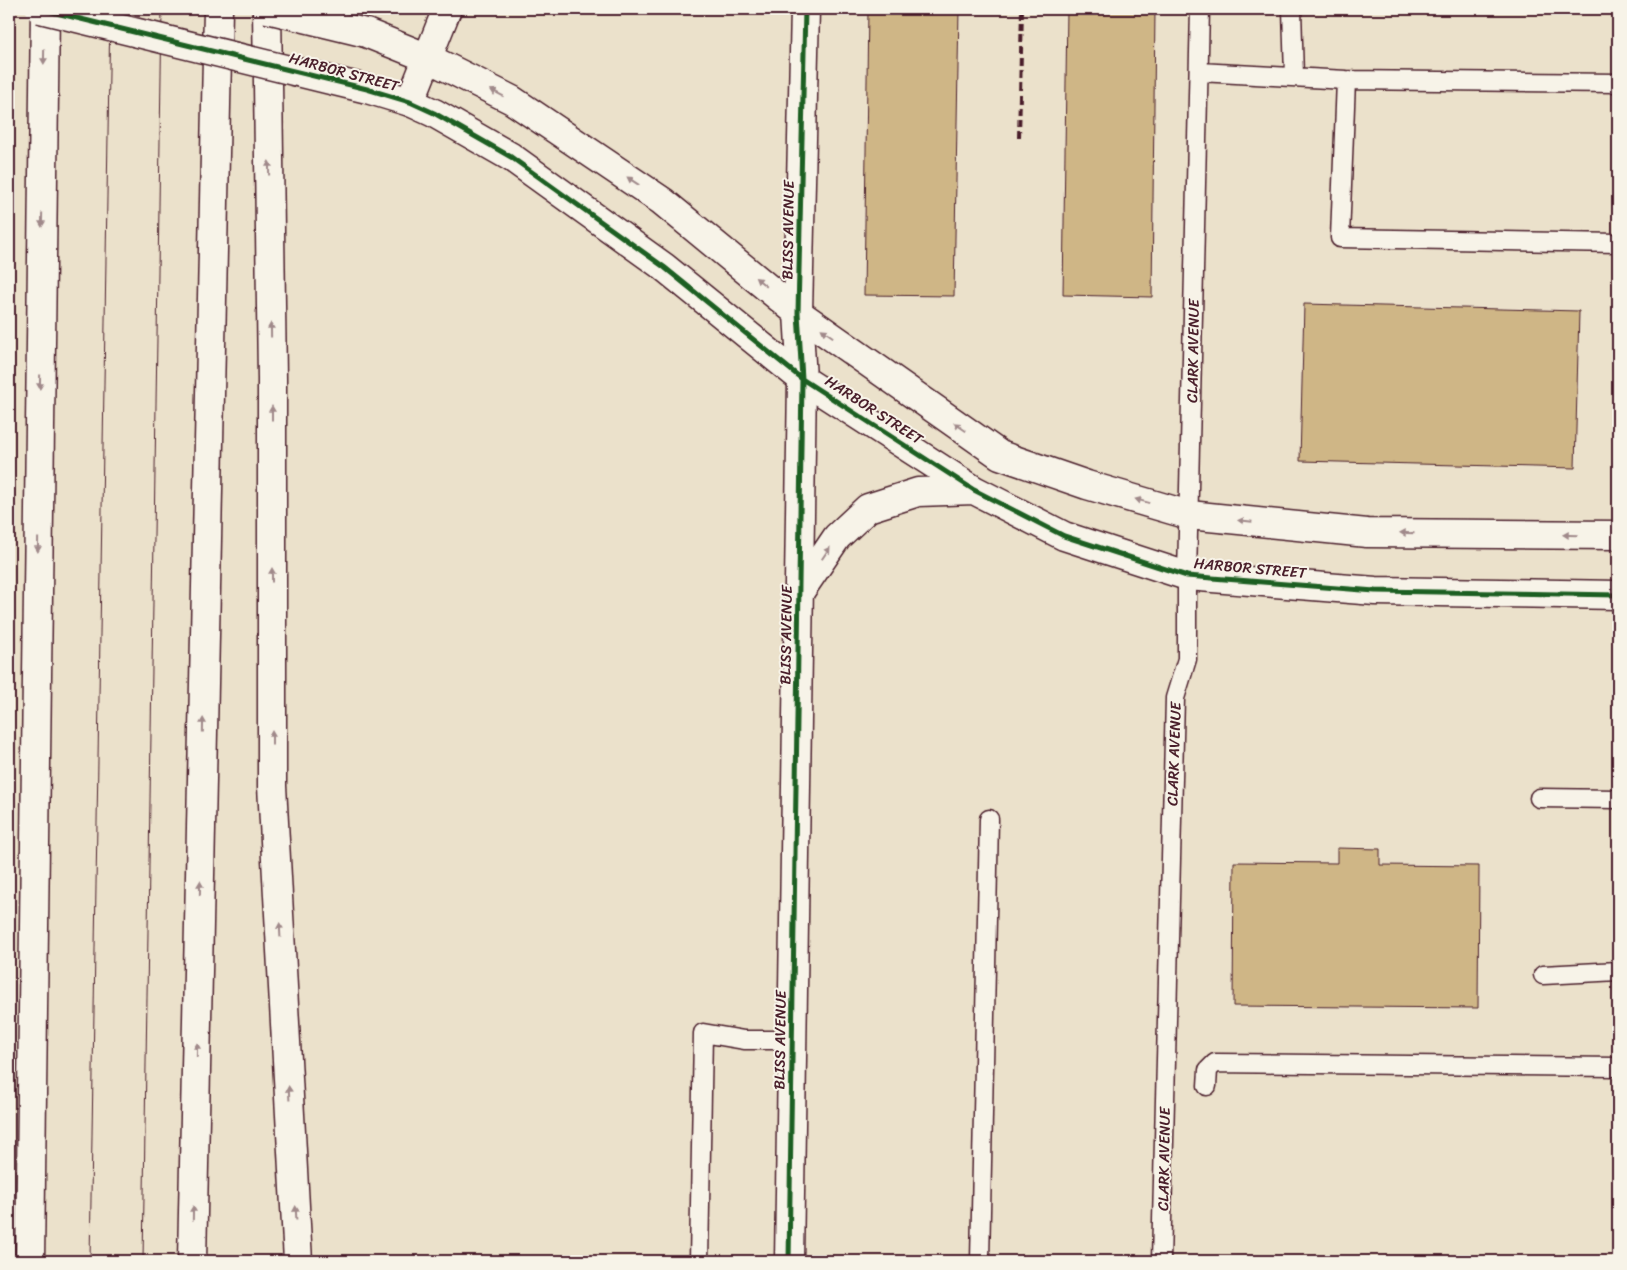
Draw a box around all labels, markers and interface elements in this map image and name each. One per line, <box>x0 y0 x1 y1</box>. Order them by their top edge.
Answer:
street label: HARBOR STREET <box>286 45 403 99</box>
one-way arrow <box>40 50 48 66</box>
one-way arrow <box>490 89 504 97</box>
one-way arrow <box>265 160 273 176</box>
one-way arrow <box>626 177 640 186</box>
street label: BLISS AVENUE <box>774 178 802 280</box>
one-way arrow <box>38 212 46 228</box>
one-way arrow <box>755 276 767 288</box>
street label: CLARK AVENUE <box>1179 297 1207 403</box>
one-way arrow <box>267 322 275 338</box>
one-way arrow <box>820 328 834 338</box>
street label: HARBOR STREET <box>820 368 929 452</box>
one-way arrow <box>36 375 44 391</box>
one-way arrow <box>268 404 276 420</box>
one-way arrow <box>953 422 967 432</box>
one-way arrow <box>1135 497 1150 505</box>
one-way arrow <box>1237 516 1253 524</box>
one-way arrow <box>1399 529 1415 537</box>
one-way arrow <box>1561 531 1577 539</box>
one-way arrow <box>34 537 42 553</box>
one-way arrow <box>821 546 831 560</box>
street label: HARBOR STREET <box>1193 550 1308 586</box>
one-way arrow <box>268 567 276 583</box>
street label: BLISS AVENUE <box>772 583 800 685</box>
street label: CLARK AVENUE <box>1159 700 1189 806</box>
one-way arrow <box>199 717 207 733</box>
one-way arrow <box>268 729 276 745</box>
one-way arrow <box>196 879 204 895</box>
one-way arrow <box>275 922 283 938</box>
street label: BLISS AVENUE <box>766 988 794 1090</box>
one-way arrow <box>193 1042 201 1058</box>
one-way arrow <box>284 1084 292 1100</box>
street label: CLARK AVENUE <box>1150 1105 1178 1211</box>
one-way arrow <box>190 1204 198 1220</box>
one-way arrow <box>291 1204 299 1220</box>

